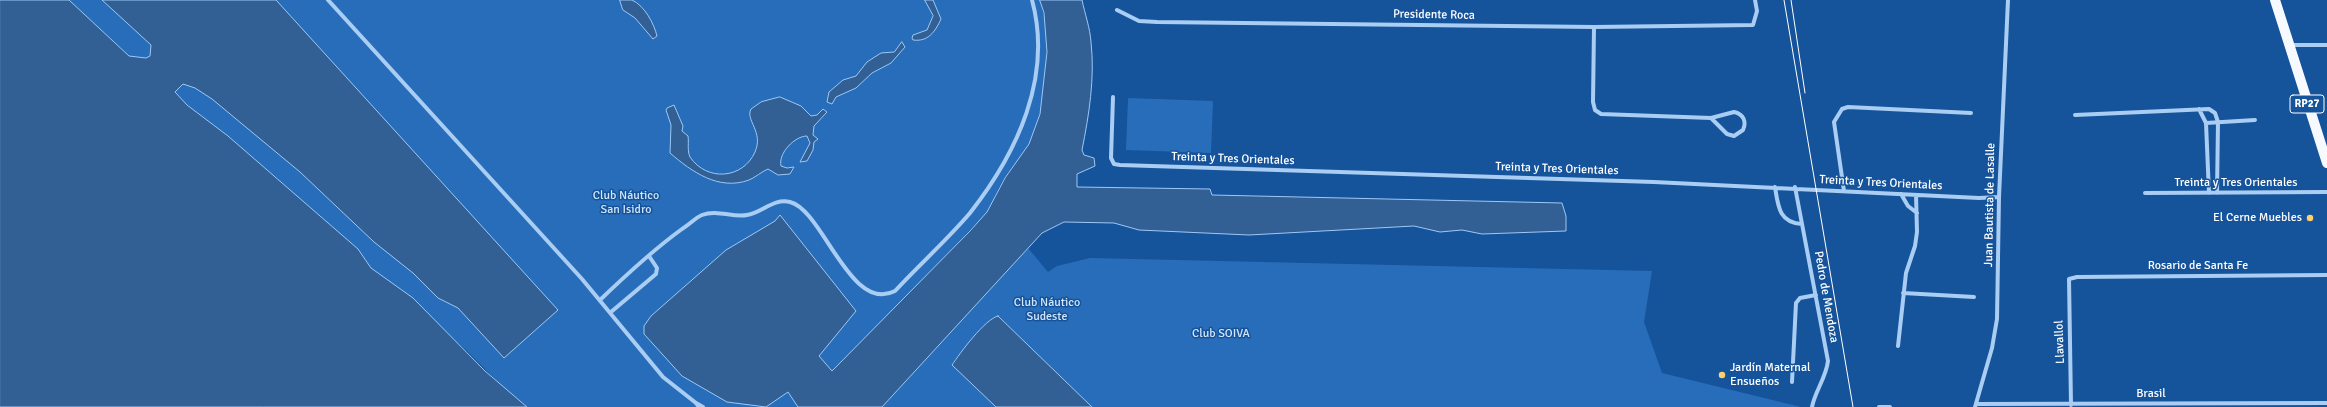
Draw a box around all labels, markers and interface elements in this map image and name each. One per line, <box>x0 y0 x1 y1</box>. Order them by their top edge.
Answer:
street label: Presidente Roca <box>1393 7 1475 23</box>
road number: RP27 <box>2290 95 2324 113</box>
street label: Juan Bautista de Lasalle <box>1982 143 1998 267</box>
street label: Treinta y Tres Orientales <box>1171 150 1295 168</box>
street label: Treinta y Tres Orientales <box>1495 160 1619 178</box>
street label: Treinta y Tres Orientales <box>1819 173 1943 193</box>
street label: Treinta y Tres Orientales <box>2174 176 2298 190</box>
park label: Club Náutico San Isidro <box>593 189 659 217</box>
place label: El Cerne Muebles <box>2213 211 2302 225</box>
marker: El Cerne Muebles <box>2305 213 2315 223</box>
street label: Pedro de Mendoza <box>1811 250 1841 344</box>
street label: Rosario de Santa Fe <box>2148 259 2248 273</box>
park label: Club Náutico Sudeste <box>1014 296 1080 324</box>
street label: Llavallol <box>2052 320 2068 364</box>
park label: Club SOIVA <box>1192 327 1250 341</box>
place label: Jardín Maternal Ensueños <box>1730 361 1811 389</box>
marker: Jardín Maternal Ensueños <box>1717 370 1727 380</box>
street label: Brasil <box>2136 387 2166 401</box>

